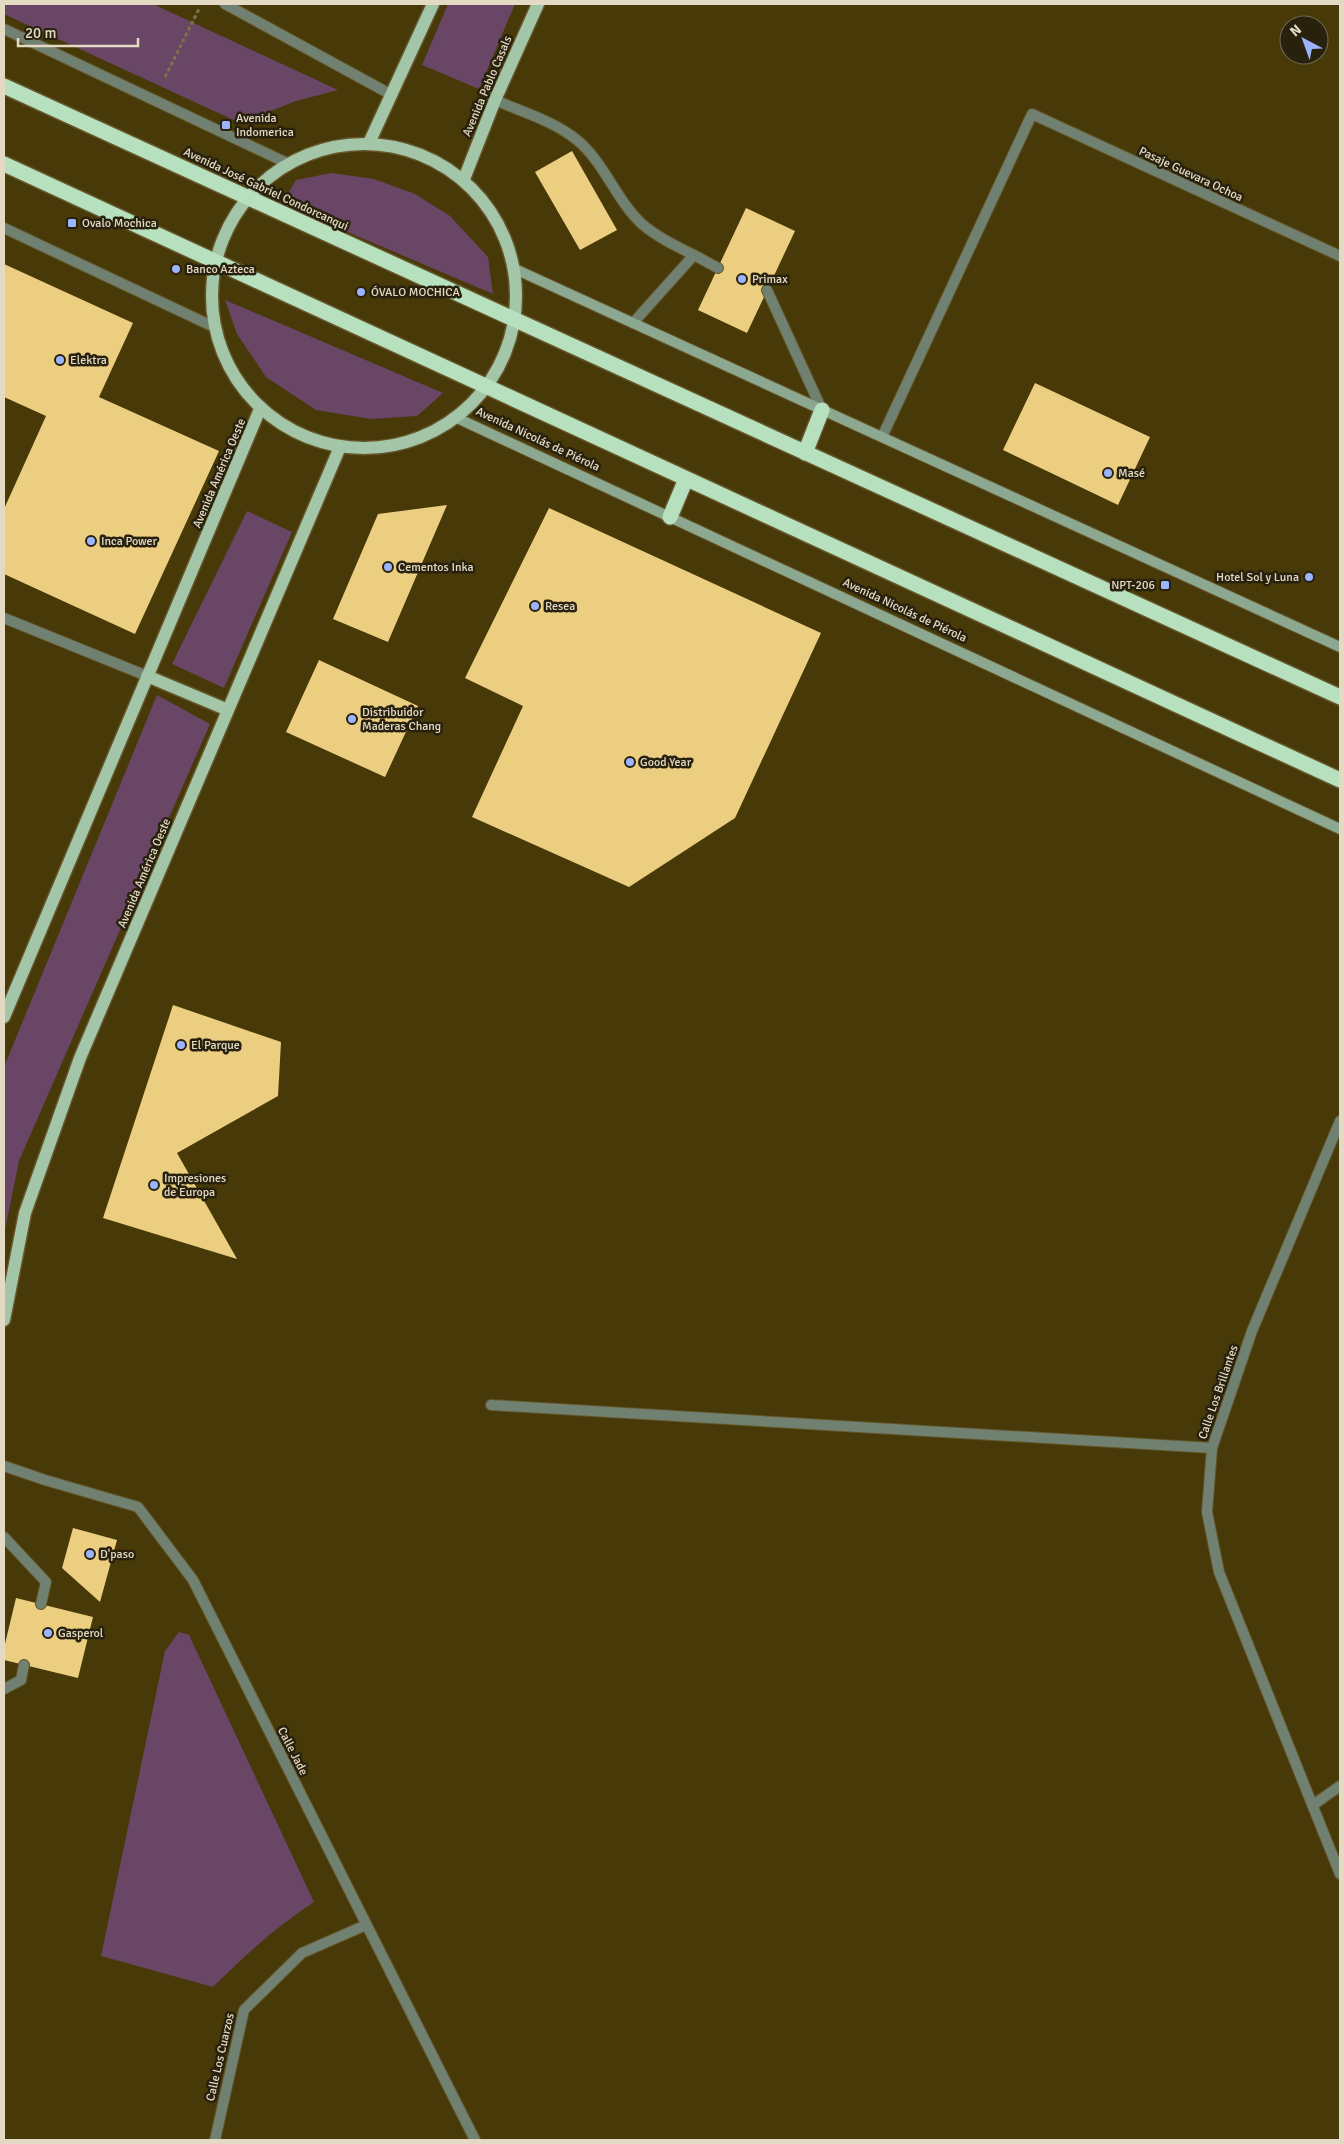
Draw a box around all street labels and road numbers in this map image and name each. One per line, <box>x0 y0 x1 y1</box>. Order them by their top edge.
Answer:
street label: Avenida Pablo Casals <box>459 34 515 139</box>
street label: Pasaje Guevara Ochoa <box>1136 144 1245 205</box>
street label: Avenida José Gabriel Condorcanqui <box>181 145 351 234</box>
street label: Avenida Nicolás de Piérola <box>473 404 602 475</box>
street label: Avenida América Oeste <box>190 416 249 530</box>
street label: Avenida Nicolás de Piérola <box>840 575 969 646</box>
street label: Avenida América Oeste <box>115 816 174 930</box>
street label: Calle Los Brillantes <box>1195 1343 1242 1441</box>
street label: Calle Jade <box>274 1725 311 1778</box>
street label: Calle Los Cuarzos <box>203 2012 238 2103</box>

